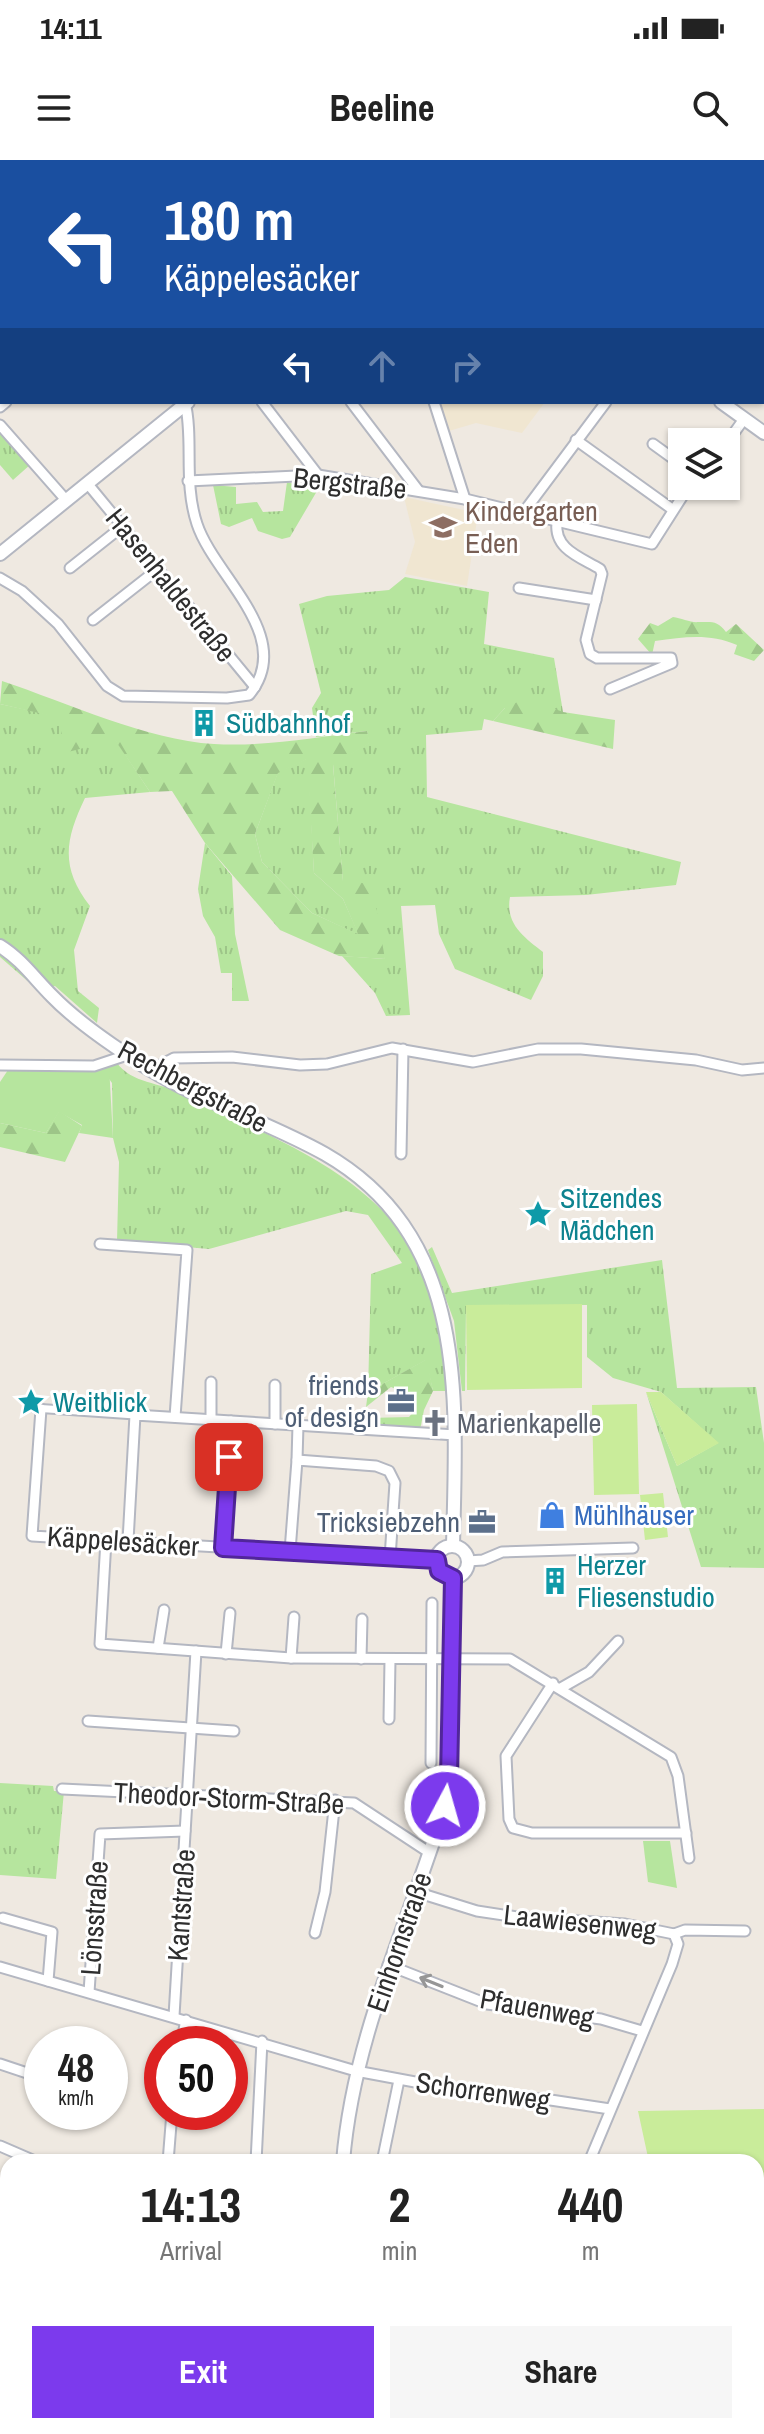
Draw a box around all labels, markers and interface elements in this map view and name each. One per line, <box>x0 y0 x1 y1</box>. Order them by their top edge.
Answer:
text: 14:11 <box>40 8 102 48</box>
text: Beeline <box>329 84 435 132</box>
icon: menu <box>32 86 76 130</box>
icon: search <box>688 86 732 130</box>
text: 180 m <box>164 182 294 257</box>
icon: left <box>32 192 136 296</box>
text: Käppelesäcker <box>164 254 359 302</box>
icon: left <box>276 344 320 388</box>
icon: ahead <box>360 344 404 388</box>
icon: right <box>444 344 488 388</box>
map controls <box>668 428 740 500</box>
button: layers <box>668 428 740 500</box>
street label: Bergstraße <box>292 458 408 508</box>
place label: Kindergarten Eden <box>465 492 598 562</box>
street label: Hasenhaldestraße <box>97 500 245 670</box>
school or university icon: Kindergarten Eden <box>428 512 458 542</box>
place label: Südbahnhof <box>226 704 350 742</box>
building icon: Südbahnhof <box>189 708 219 738</box>
street label: Rechbergstraße <box>111 1031 275 1141</box>
place label: Sitzendes Mädchen <box>560 1179 662 1249</box>
place icon: Sitzendes Mädchen <box>523 1199 553 1229</box>
place label: friends of design <box>285 1366 379 1436</box>
place label: Weitblick <box>53 1383 148 1421</box>
office icon: friends of design <box>386 1386 416 1416</box>
place icon: Weitblick <box>16 1387 46 1417</box>
place label: Marienkapelle <box>457 1404 601 1442</box>
church icon: Marienkapelle <box>420 1408 450 1438</box>
pin <box>195 1423 263 1491</box>
icon: arrive <box>207 1435 251 1479</box>
place label: Mühlhäuser <box>574 1496 694 1534</box>
shop icon: Mühlhäuser <box>537 1500 567 1530</box>
place label: Tricksiebzehn <box>317 1503 460 1541</box>
office icon: Tricksiebzehn <box>467 1507 497 1537</box>
street label: Käppelesäcker <box>46 1517 200 1565</box>
place label: Herzer Fliesenstudio <box>577 1546 715 1616</box>
building icon: Herzer Fliesenstudio <box>540 1566 570 1596</box>
position arrow <box>403 1764 487 1848</box>
street label: Theodor-Storm-Straße <box>113 1773 345 1823</box>
street label: Kantstraße <box>158 1848 204 1962</box>
street label: Lönsstraße <box>71 1859 117 1977</box>
street label: Einhornstraße <box>357 1867 441 2017</box>
street label: Laawiesenweg <box>502 1895 658 1949</box>
one-way arrow <box>419 1974 444 1988</box>
street label: Pfauenweg <box>477 1979 597 2037</box>
speed limit sign: 50 <box>144 2026 248 2130</box>
text: 48 <box>58 2041 94 2094</box>
street label: Schorrenweg <box>413 2063 553 2119</box>
text: km/h <box>58 2084 94 2111</box>
text: 14:13 <box>141 2172 241 2237</box>
text: 2 <box>389 2172 410 2237</box>
text: 440 <box>558 2172 623 2237</box>
text: Arrival <box>160 2233 222 2268</box>
text: min <box>382 2233 417 2268</box>
text: m <box>582 2233 600 2268</box>
button: Exit <box>32 2326 374 2418</box>
button: Share <box>390 2326 732 2418</box>

